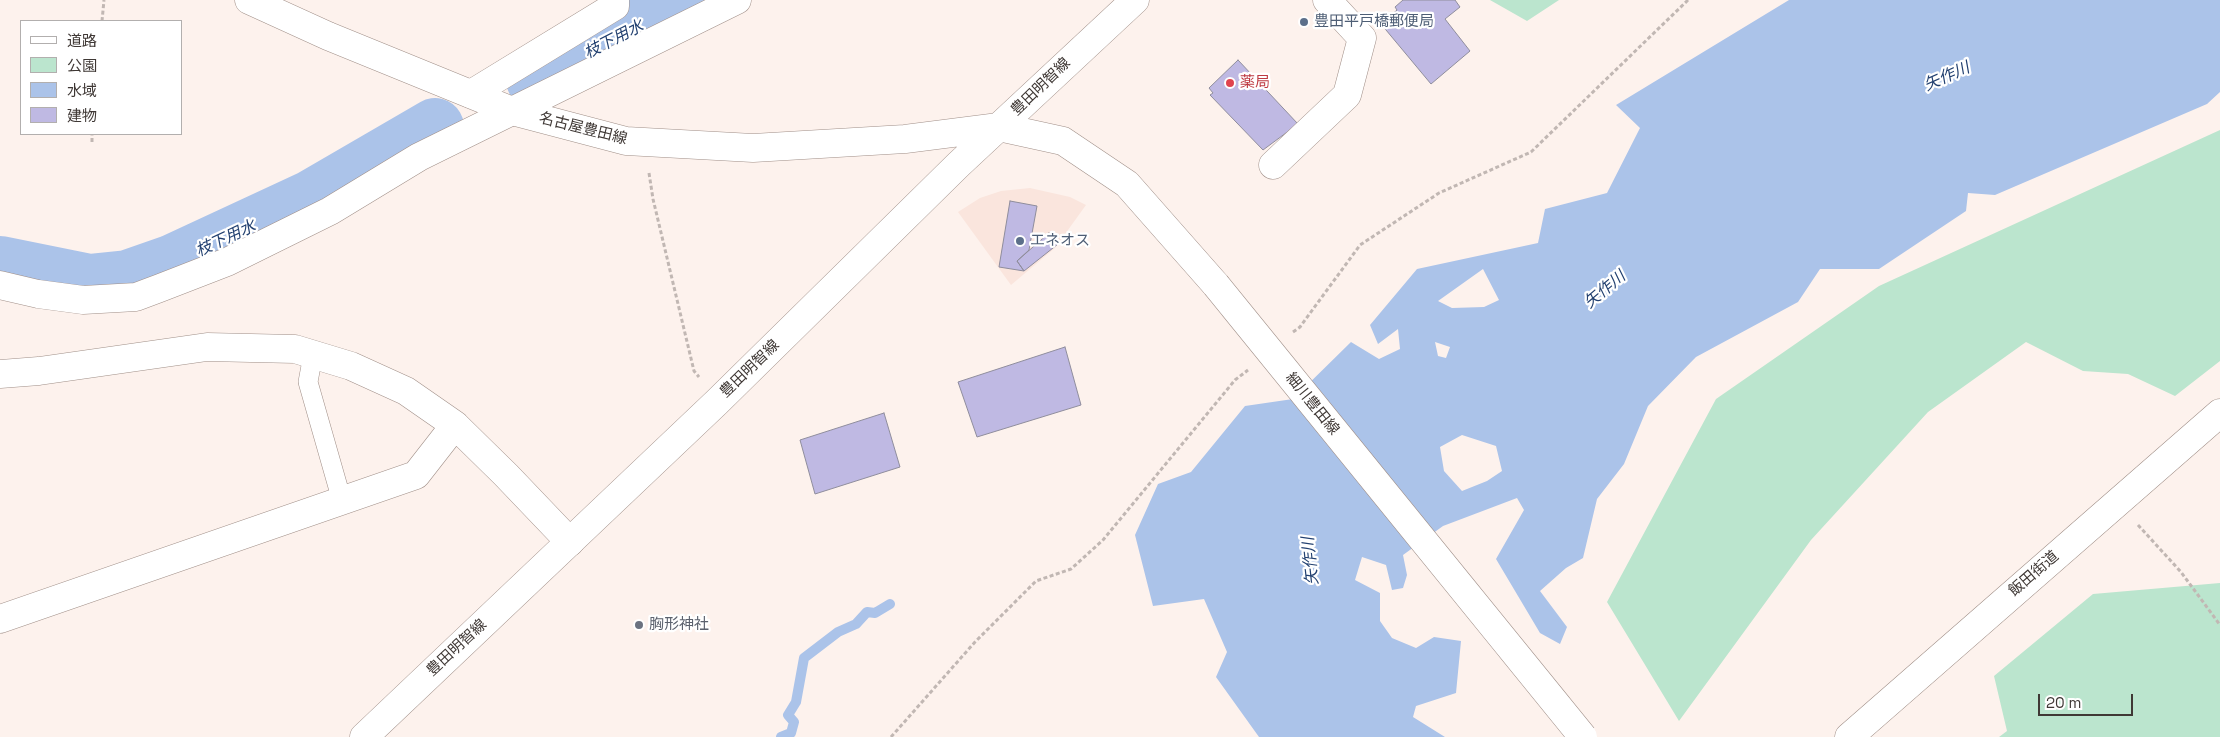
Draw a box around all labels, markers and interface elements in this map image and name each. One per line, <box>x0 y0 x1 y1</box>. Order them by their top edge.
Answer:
place label: 豊田平戸橋郵便局 <box>1314 13 1434 31</box>
marker: 豊田平戸橋郵便局 <box>1298 16 1310 28</box>
water label: 枝下用水 <box>581 17 647 63</box>
legend <box>20 20 182 135</box>
text: 道路 <box>67 31 97 50</box>
street label: 豊田明智線 <box>1008 54 1074 120</box>
text: 公園 <box>67 56 97 75</box>
water label: 矢作川 <box>1921 58 1973 96</box>
place label: 薬局 <box>1240 74 1270 92</box>
marker: 薬局 <box>1224 77 1236 89</box>
text: 水域 <box>67 81 97 100</box>
text: 建物 <box>67 106 97 125</box>
street label: 名古屋豊田線 <box>537 109 629 149</box>
water label: 枝下用水 <box>193 217 259 261</box>
place label: エネオス <box>1030 232 1090 250</box>
marker: エネオス <box>1014 235 1026 247</box>
water label: 矢作川 <box>1580 267 1630 313</box>
street label: 豊田明智線 <box>717 336 783 402</box>
street label: 細川豊田線 <box>1281 369 1343 439</box>
water label: 矢作川 <box>1299 536 1323 586</box>
street label: 飯田街道 <box>2005 548 2063 600</box>
street label: 豊田明智線 <box>423 616 491 680</box>
place label: 胸形神社 <box>649 616 709 634</box>
marker: 胸形神社 <box>633 619 645 631</box>
scale bar <box>2040 684 2135 716</box>
text: 20 m <box>2046 693 2081 712</box>

